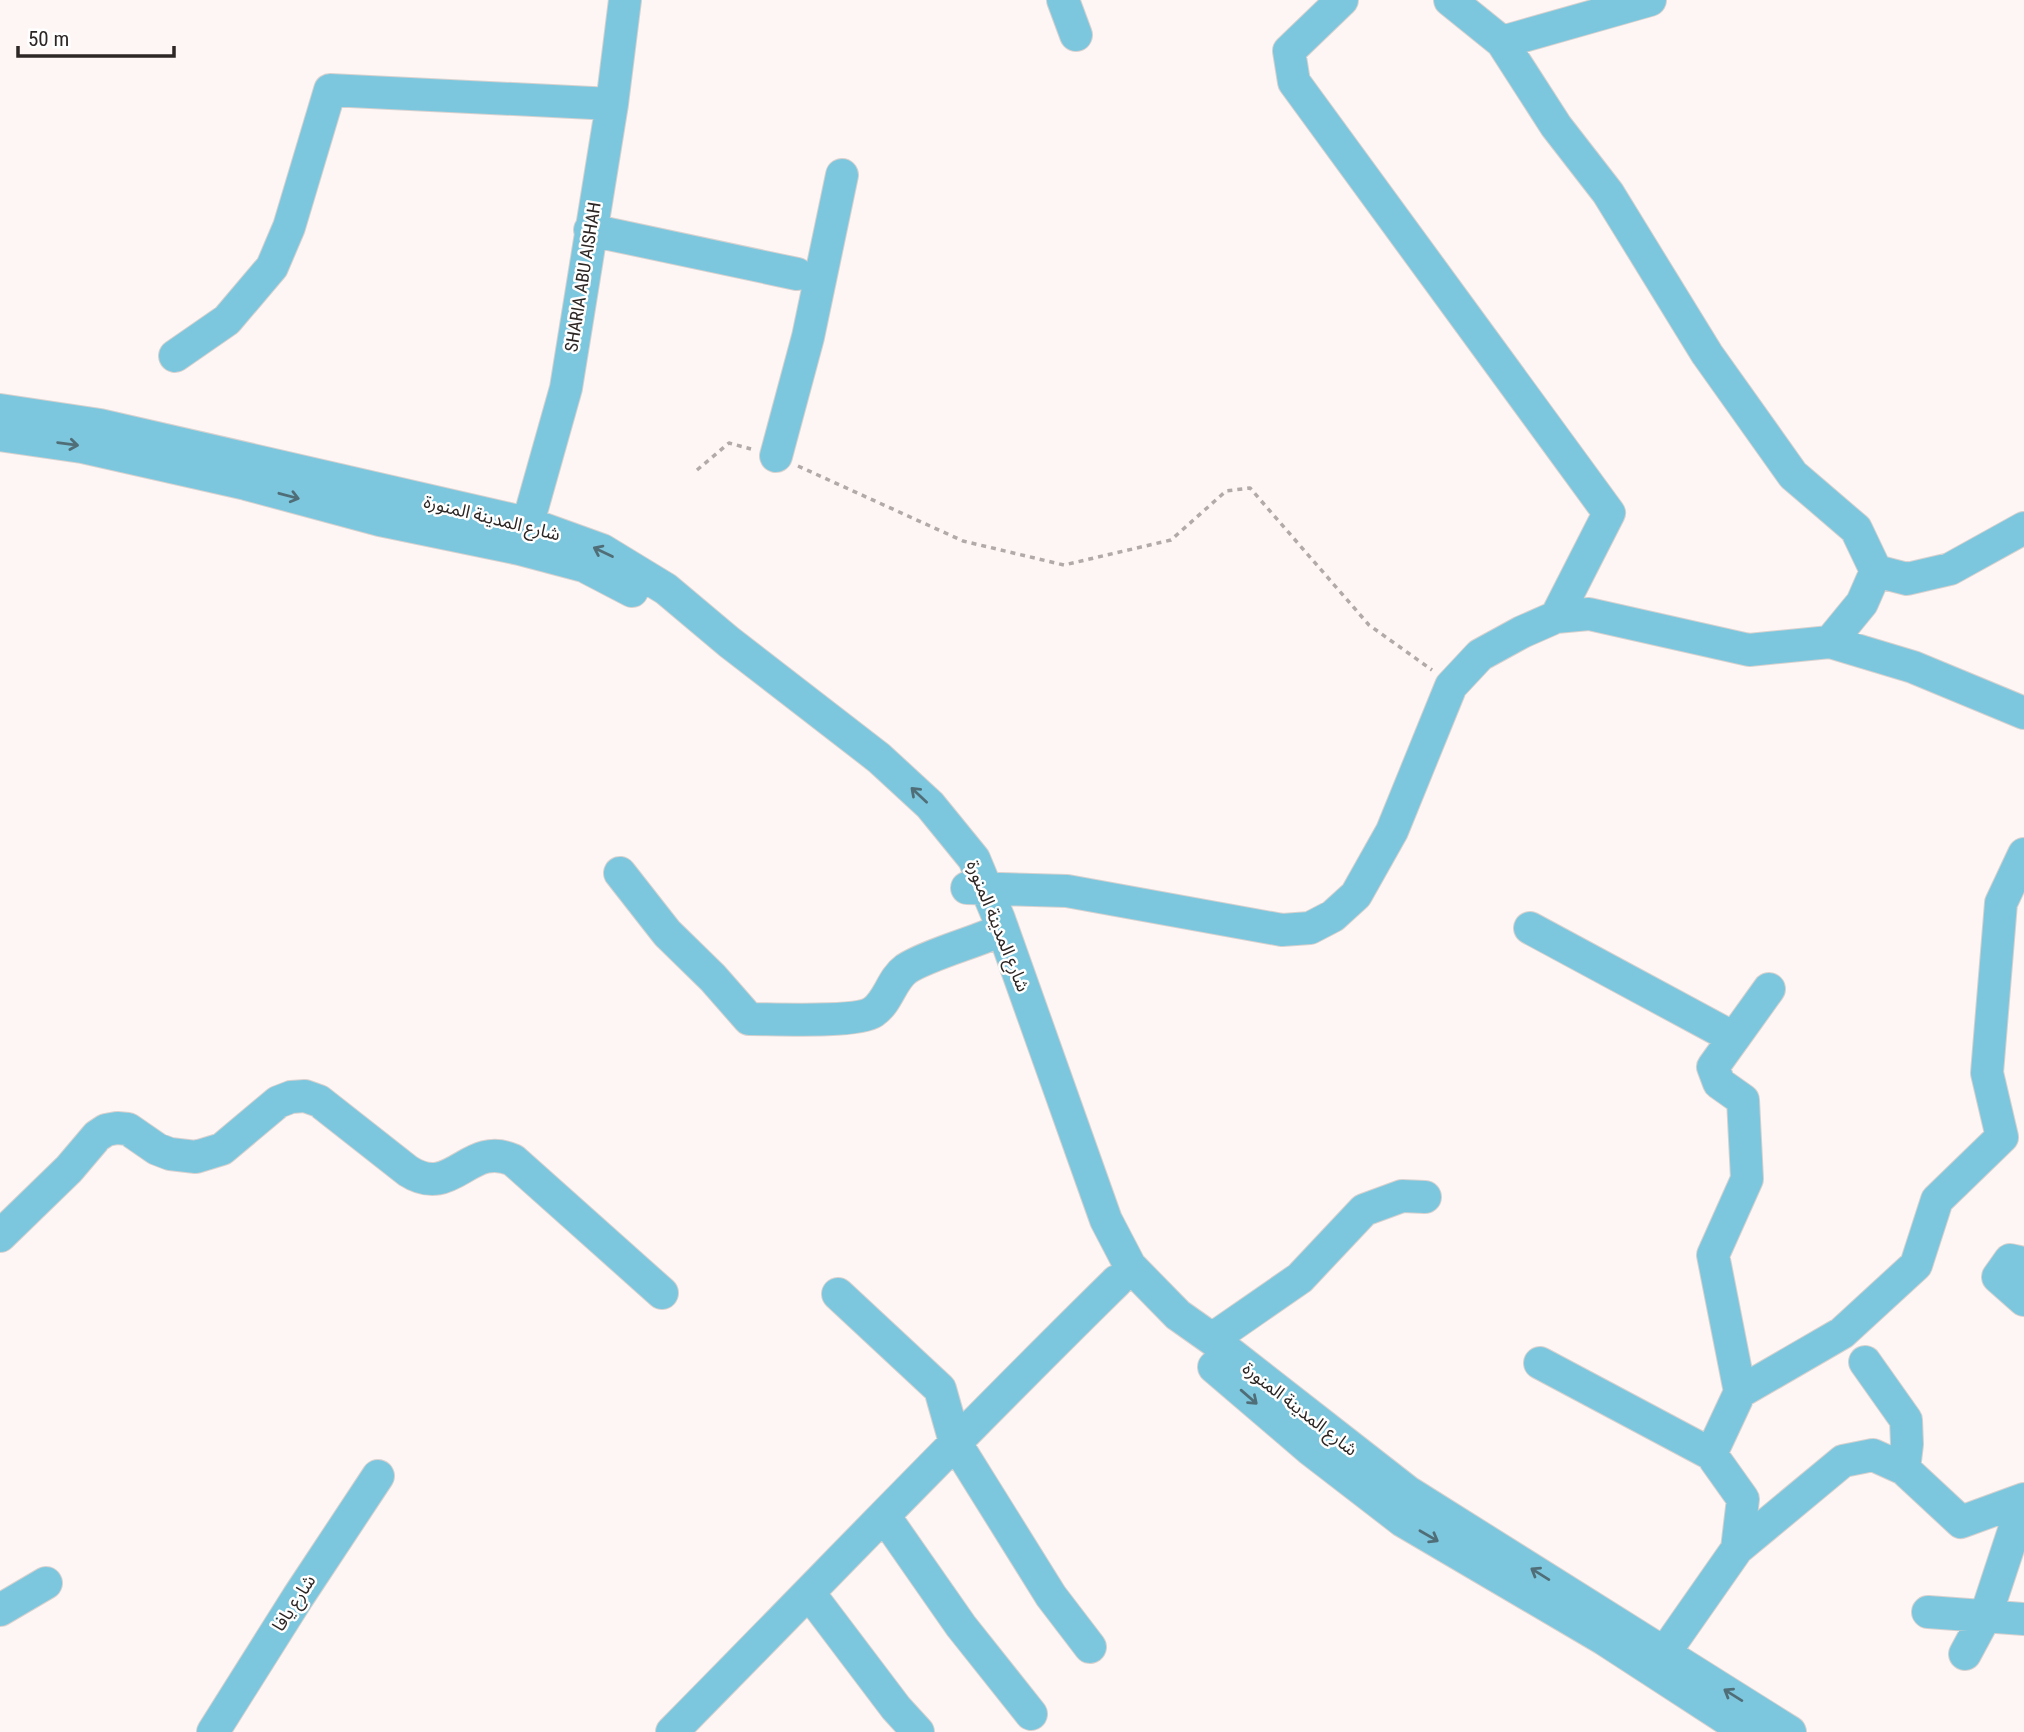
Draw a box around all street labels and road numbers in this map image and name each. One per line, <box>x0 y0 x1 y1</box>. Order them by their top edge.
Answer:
street label: SHARIA ABU AISHAH <box>560 201 605 353</box>
street label: شارع المدينة المنورة <box>421 490 562 548</box>
street label: شارع المدينة المنورة <box>959 857 1034 996</box>
street label: شارع المدينة المنورة <box>1236 1357 1362 1463</box>
street label: شارع يافا <box>268 1571 323 1637</box>

